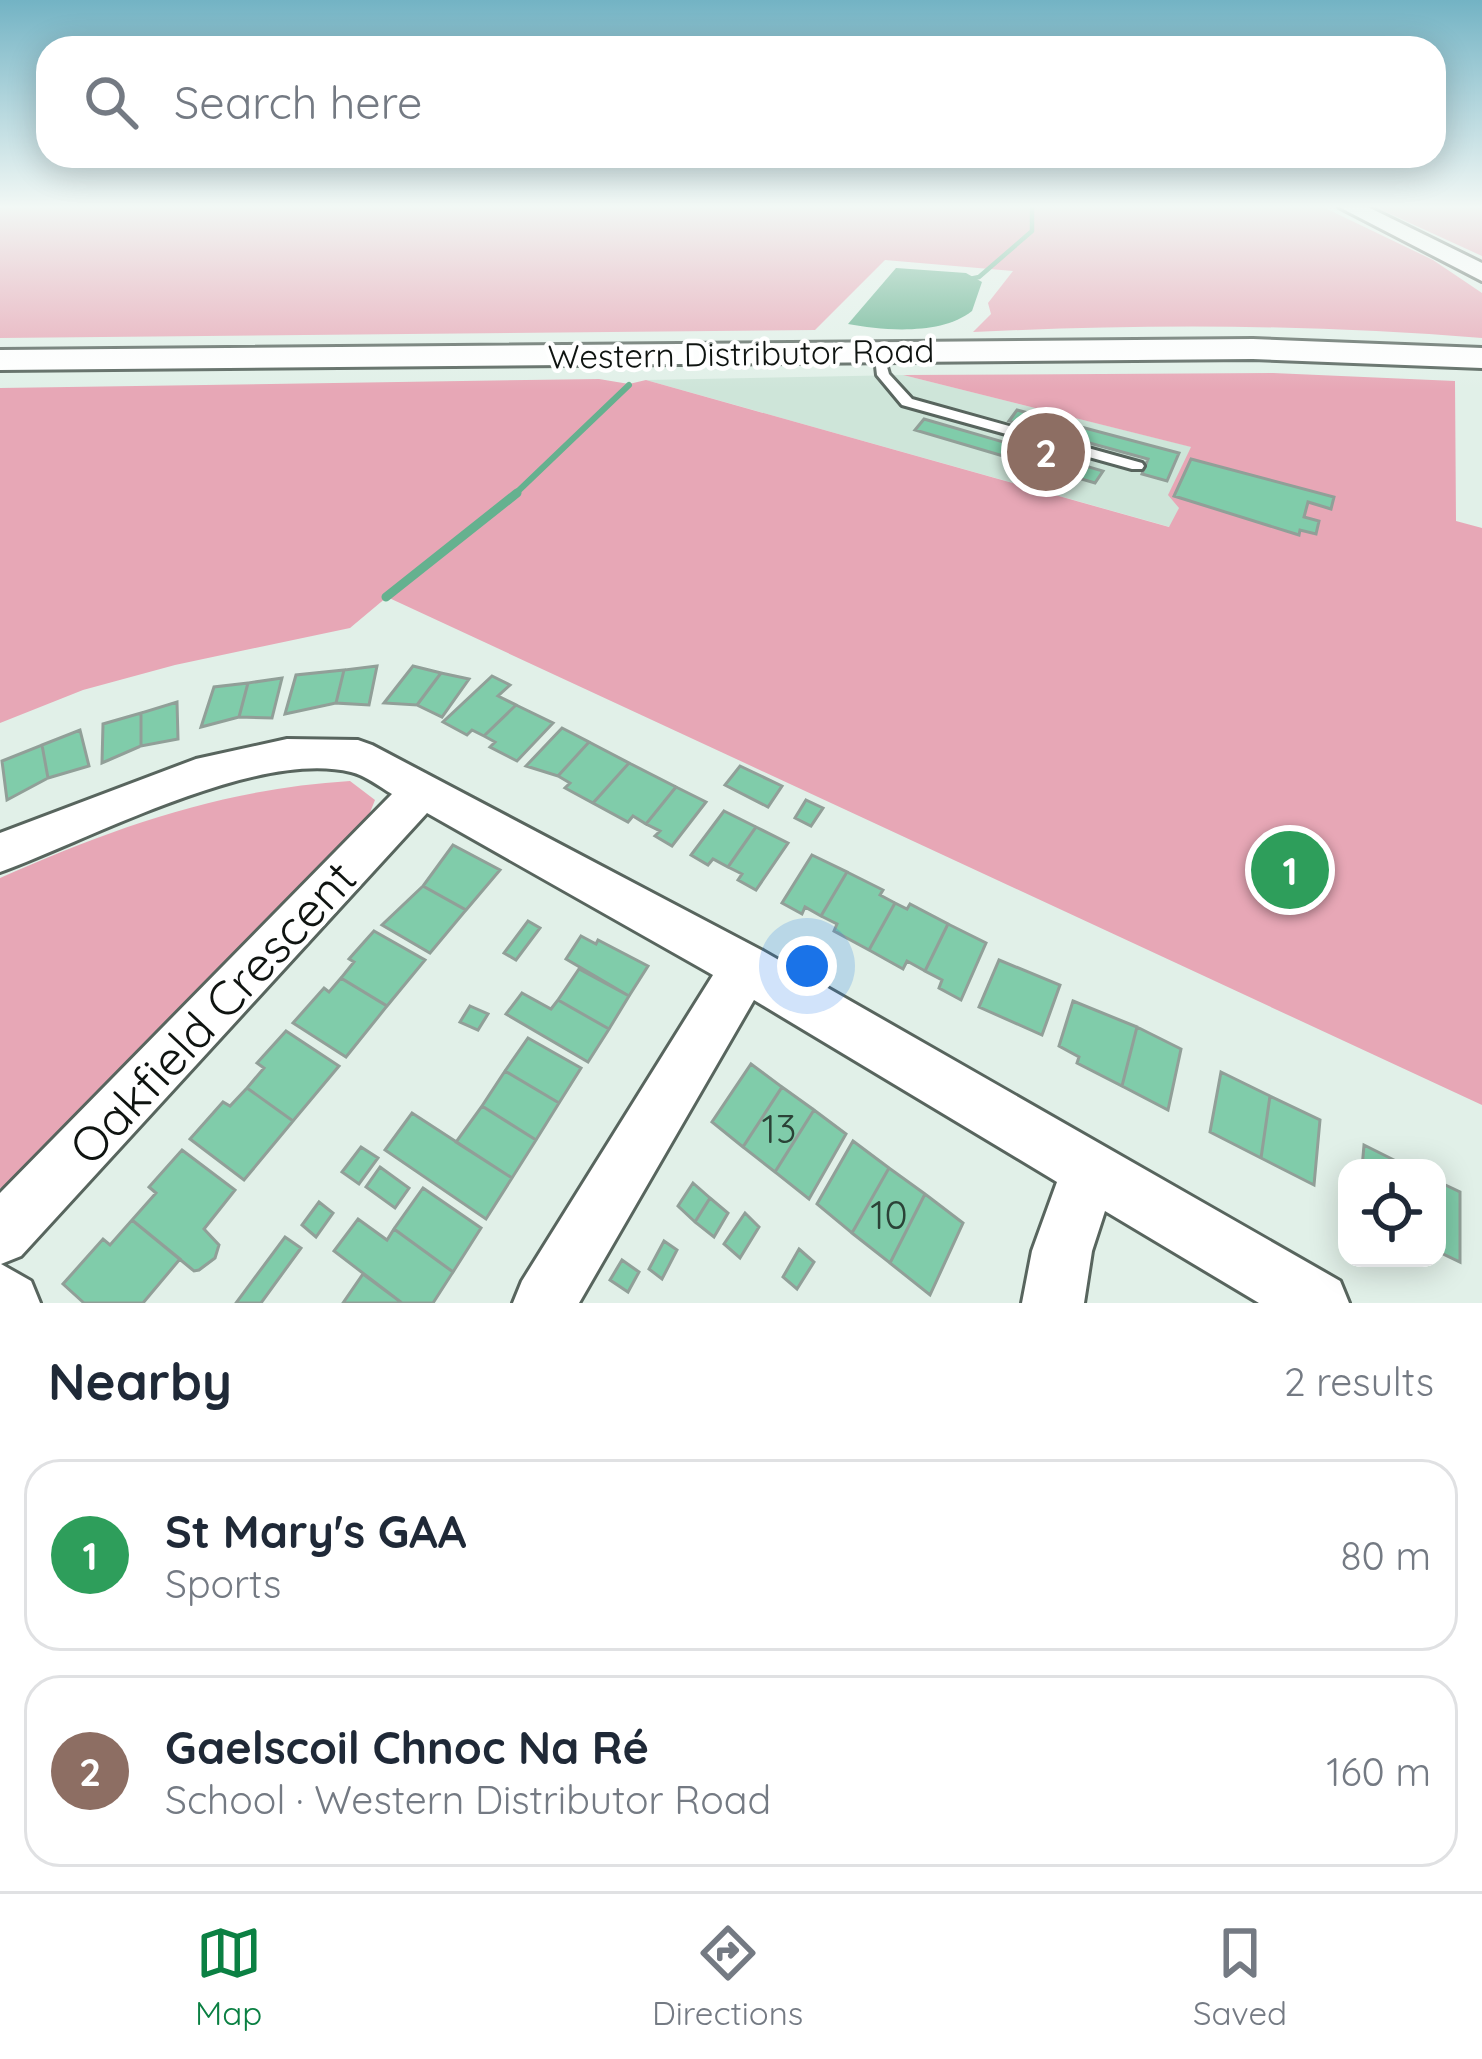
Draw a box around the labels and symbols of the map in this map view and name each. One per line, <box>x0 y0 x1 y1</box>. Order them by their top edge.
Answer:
street label: Western Distributor Road <box>547 329 935 377</box>
pin: 2 <box>1007 407 1085 497</box>
pin: 1 <box>1251 825 1329 915</box>
street label: Oakfield Crescent <box>56 848 368 1176</box>
your location <box>777 936 837 996</box>
house number: 13 <box>762 1104 796 1153</box>
house number: 10 <box>870 1190 908 1239</box>

